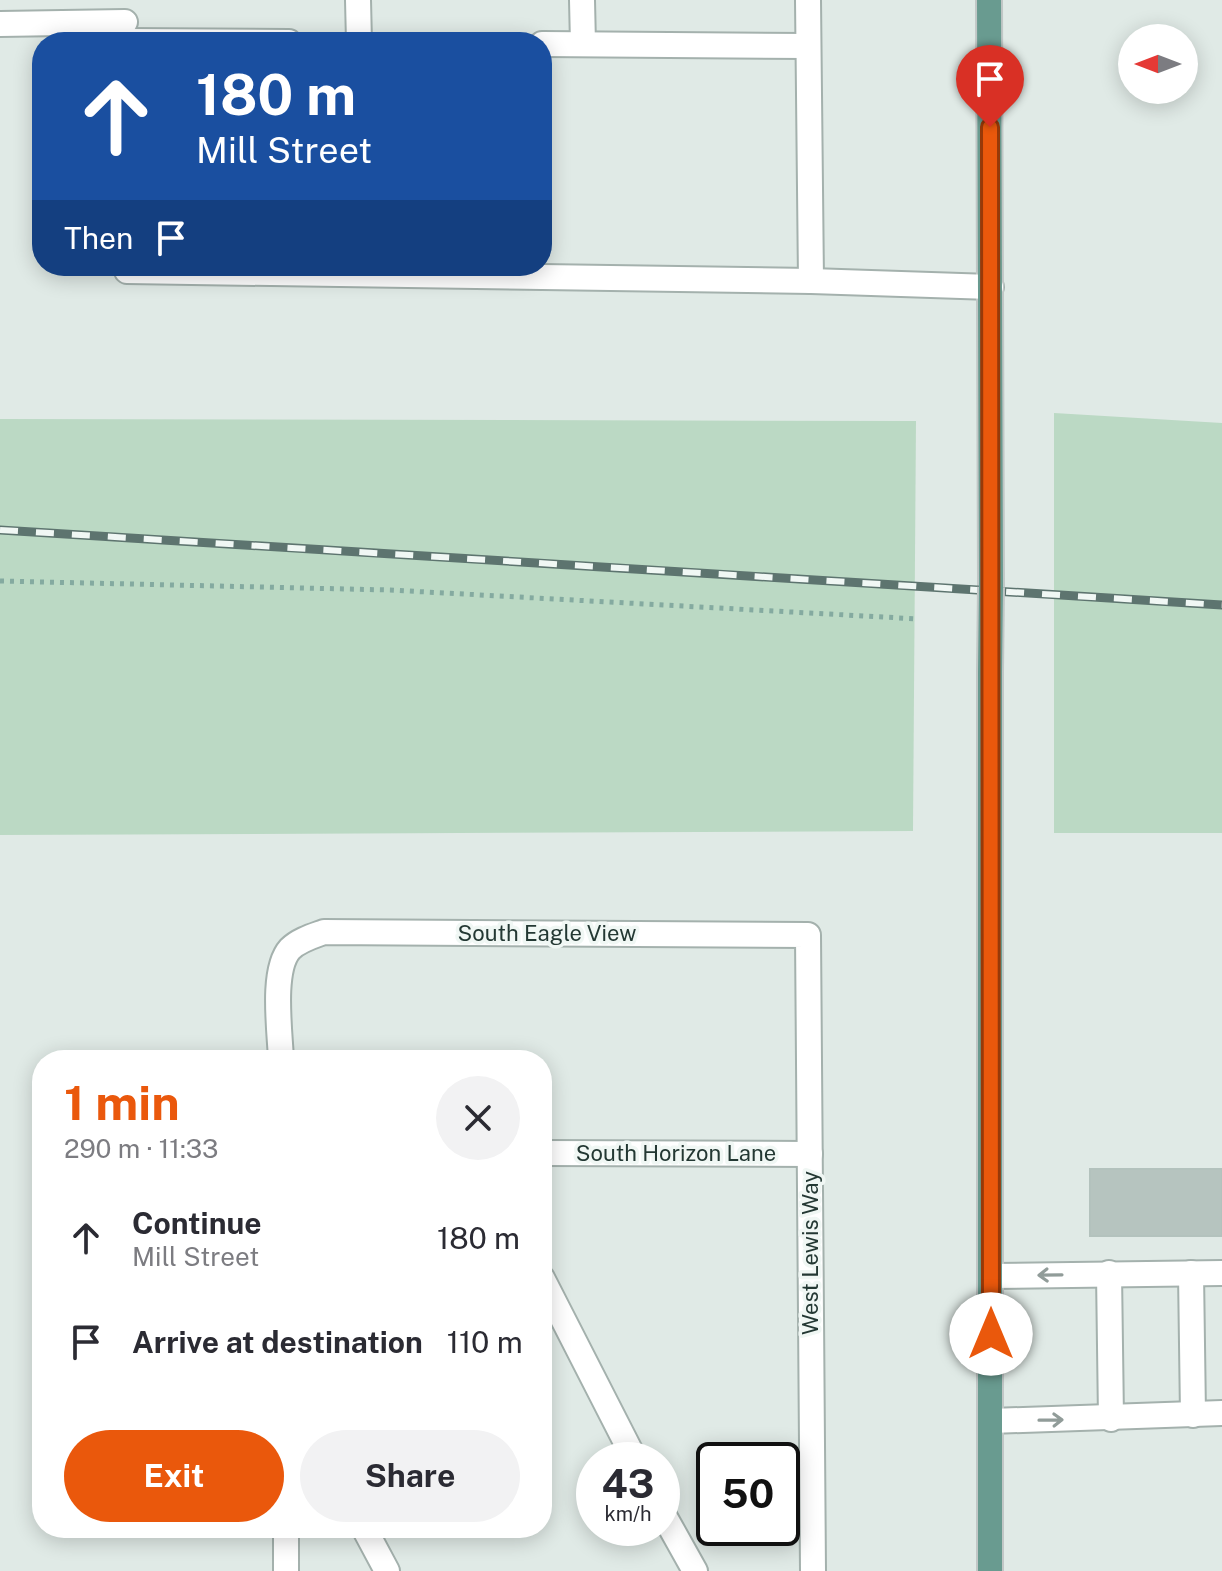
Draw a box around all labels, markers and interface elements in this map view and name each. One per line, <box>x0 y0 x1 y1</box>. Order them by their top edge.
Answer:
north arrow <box>1118 24 1198 104</box>
map controls <box>1118 24 1198 104</box>
pin <box>956 45 1024 127</box>
icon: arrive <box>968 57 1012 101</box>
text: 180 m <box>196 62 356 128</box>
icon: ahead <box>64 64 168 168</box>
text: Mill Street <box>196 129 372 171</box>
icon: arrive <box>149 216 193 260</box>
text: Then <box>64 220 133 256</box>
street label: South Eagle View <box>458 920 636 946</box>
text: 1 min <box>64 1074 180 1131</box>
button: close <box>436 1076 520 1160</box>
text: 290 m · 11:33 <box>64 1133 218 1164</box>
street label: South Horizon Lane <box>576 1140 776 1166</box>
street label: West Lewis Way <box>797 1171 823 1335</box>
text: Continue <box>132 1205 262 1241</box>
icon: ahead <box>64 1216 108 1260</box>
text: 180 m <box>437 1220 520 1256</box>
text: Mill Street <box>132 1241 259 1272</box>
one-way arrow <box>1037 1267 1064 1282</box>
position arrow <box>949 1292 1033 1376</box>
icon: arrive <box>64 1320 108 1364</box>
text: Arrive at destination <box>132 1324 423 1360</box>
text: 110 m <box>447 1324 523 1360</box>
one-way arrow <box>1037 1412 1064 1428</box>
button: Exit <box>64 1430 284 1522</box>
button: Share <box>300 1430 520 1522</box>
speed limit sign: 50 <box>696 1442 800 1546</box>
text: 43 <box>602 1460 654 1507</box>
text: km/h <box>604 1502 652 1526</box>

